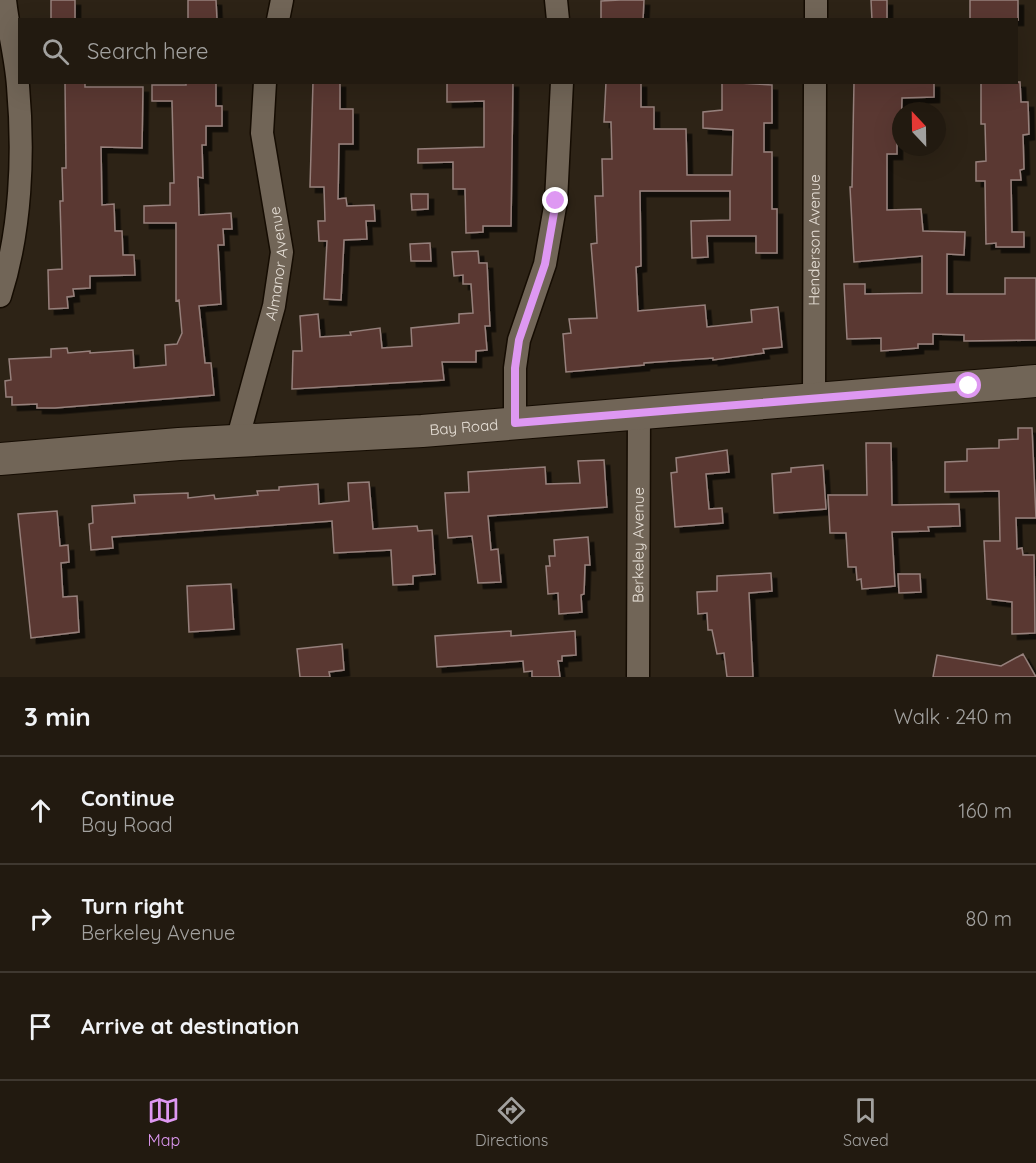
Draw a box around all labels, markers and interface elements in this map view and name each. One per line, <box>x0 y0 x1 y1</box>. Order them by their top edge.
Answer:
search box <box>18 18 1018 84</box>
icon: search <box>39 35 72 68</box>
text: Search here <box>87 37 208 65</box>
north arrow <box>892 102 946 156</box>
street label: Henderson Avenue <box>804 174 824 306</box>
route end <box>542 187 568 213</box>
street label: Almanor Avenue <box>261 205 292 322</box>
route start <box>955 372 981 398</box>
street label: Bay Road <box>429 415 499 439</box>
street label: Berkeley Avenue <box>628 487 648 603</box>
text: 3 min <box>24 700 91 733</box>
text: Walk · 240 m <box>894 704 1012 729</box>
text: Continue <box>81 784 175 812</box>
icon: ahead <box>24 794 57 827</box>
text: 160 m <box>958 798 1012 823</box>
text: Bay Road <box>81 812 173 837</box>
text: Turn right <box>81 892 185 920</box>
icon: right <box>24 902 57 935</box>
text: 80 m <box>966 906 1012 931</box>
text: Berkeley Avenue <box>81 920 235 945</box>
icon: arrive <box>24 1010 57 1043</box>
text: Arrive at destination <box>81 1012 299 1040</box>
tab: Map <box>147 1094 180 1150</box>
tab: Directions <box>475 1094 548 1150</box>
tab: Saved <box>843 1094 889 1150</box>

